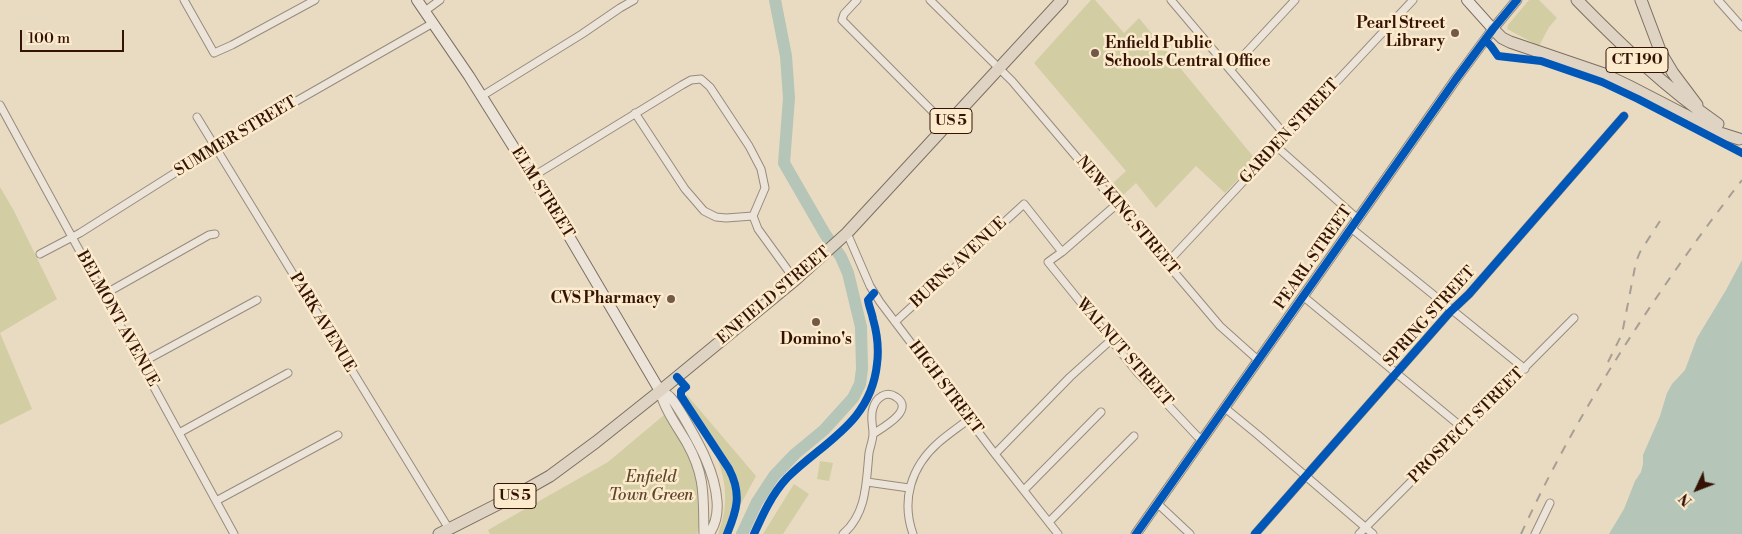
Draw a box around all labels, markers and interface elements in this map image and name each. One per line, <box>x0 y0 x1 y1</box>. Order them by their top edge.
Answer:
place label: Pearl Street Library <box>1356 14 1445 52</box>
scale bar <box>22 20 126 52</box>
marker: Pearl Street Library <box>1449 27 1461 39</box>
text: 100 m <box>28 29 70 48</box>
place label: Enfield Public Schools Central Office <box>1105 34 1271 72</box>
marker: Enfield Public Schools Central Office <box>1089 47 1101 59</box>
road number: CT 190 <box>1606 48 1668 72</box>
street label: GARDEN STREET <box>1236 76 1344 188</box>
street label: SUMMER STREET <box>171 93 301 181</box>
road number: US 5 <box>930 108 972 134</box>
street label: ELM STREET <box>506 144 578 242</box>
street label: NEW KING STREET <box>1072 153 1182 279</box>
street label: PEARL STREET <box>1271 202 1357 314</box>
street label: BURNS AVENUE <box>907 214 1011 312</box>
street label: ENFIELD STREET <box>714 243 834 349</box>
street label: BELMONT AVENUE <box>72 248 162 390</box>
street label: SPRING STREET <box>1380 263 1480 371</box>
street label: PARK AVENUE <box>285 270 359 376</box>
place label: CVS Pharmacy <box>550 289 661 309</box>
marker: CVS Pharmacy <box>665 293 677 305</box>
street label: WALNUT STREET <box>1072 295 1176 411</box>
marker: Domino's <box>810 316 822 328</box>
place label: Domino's <box>780 330 852 350</box>
street label: HIGH STREET <box>904 338 986 438</box>
street label: PROSPECT STREET <box>1405 364 1529 488</box>
north arrow <box>1672 464 1722 514</box>
park label: Enfield Town Green <box>609 468 693 506</box>
road number: US 5 <box>494 484 536 508</box>
text: N <box>1676 489 1696 509</box>

